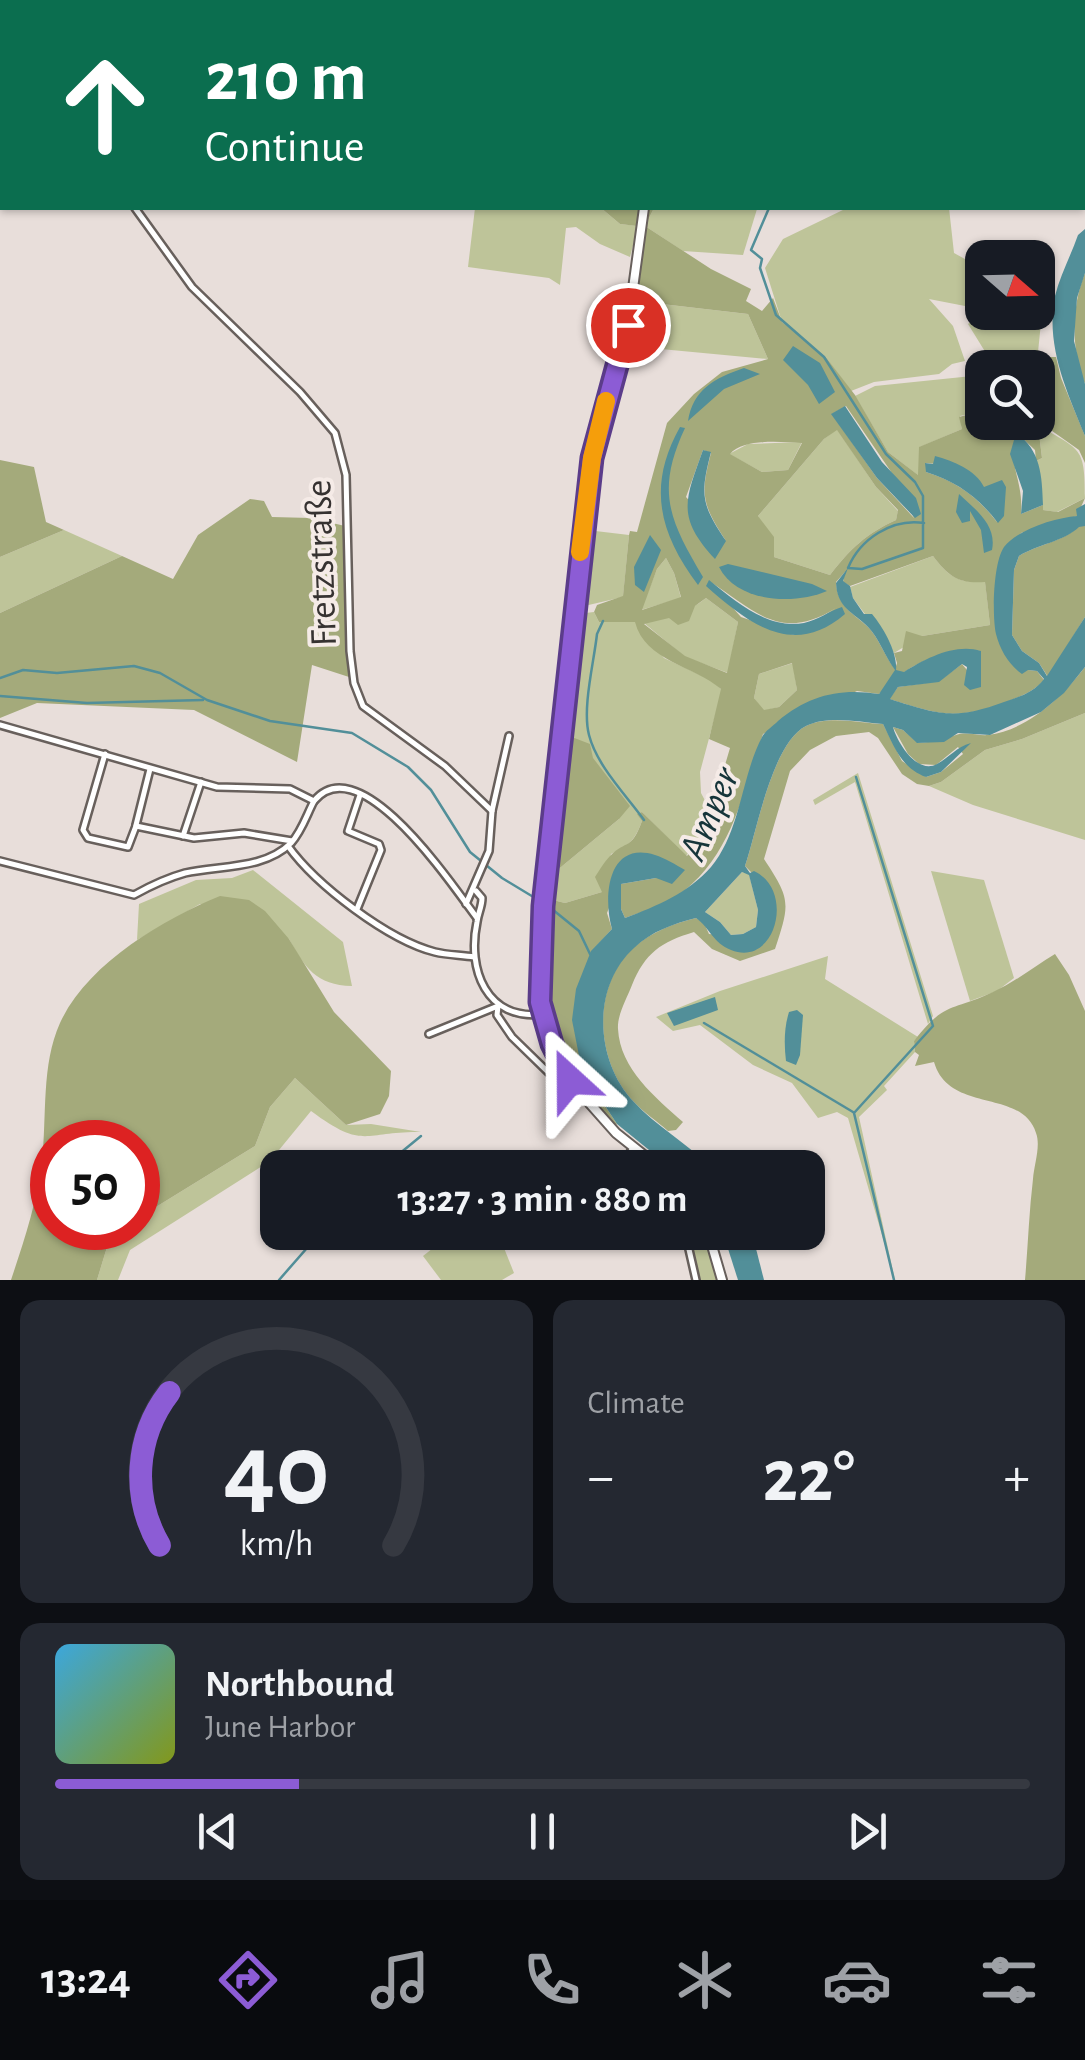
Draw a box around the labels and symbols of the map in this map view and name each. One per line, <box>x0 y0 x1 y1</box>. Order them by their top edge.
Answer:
north arrow <box>965 240 1055 330</box>
pin <box>586 283 671 368</box>
street label: Fretzstraße <box>300 479 344 647</box>
water label: Amper <box>672 761 747 867</box>
position arrow <box>518 1028 622 1132</box>
speed limit sign: 50 <box>30 1120 160 1250</box>

